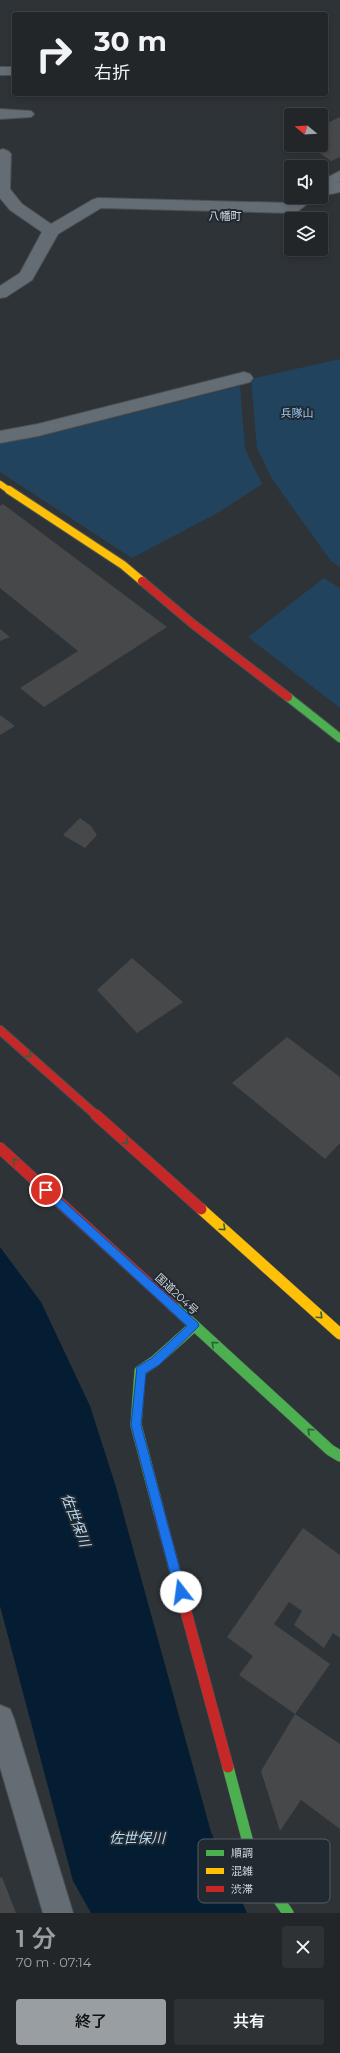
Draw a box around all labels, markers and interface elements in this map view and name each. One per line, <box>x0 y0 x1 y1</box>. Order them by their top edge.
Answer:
text: 30 m <box>94 24 167 58</box>
icon: right <box>28 28 80 80</box>
text: 右折 <box>94 62 130 84</box>
north arrow <box>284 108 328 152</box>
map controls <box>284 108 328 256</box>
button: sound <box>284 160 328 204</box>
district label: 八幡町 <box>209 209 242 223</box>
button: layers <box>284 212 328 256</box>
park label: 兵隊山 <box>281 406 314 420</box>
one-way arrow <box>24 1051 32 1058</box>
one-way arrow <box>122 1137 129 1144</box>
one-way arrow <box>12 1159 20 1166</box>
pin <box>29 1173 63 1207</box>
icon: arrive <box>35 1179 57 1201</box>
one-way arrow <box>219 1224 226 1231</box>
street label: 国道204号 <box>153 1271 201 1317</box>
one-way arrow <box>315 1311 323 1318</box>
one-way arrow <box>211 1341 219 1349</box>
one-way arrow <box>307 1429 315 1436</box>
water label: 佐世保川 <box>58 1491 95 1551</box>
position arrow <box>160 1571 202 1613</box>
water label: 佐世保川 <box>109 1829 167 1847</box>
legend <box>198 1839 330 1903</box>
text: 順調 <box>231 1846 253 1860</box>
text: 混雑 <box>231 1864 253 1878</box>
text: 渋滞 <box>231 1882 253 1896</box>
text: 1 分 <box>16 1924 56 1953</box>
button: close <box>282 1926 324 1968</box>
text: 70 m · 07:14 <box>16 1954 91 1970</box>
button: 終了 <box>16 1999 166 2045</box>
button: 共有 <box>174 1999 324 2045</box>

